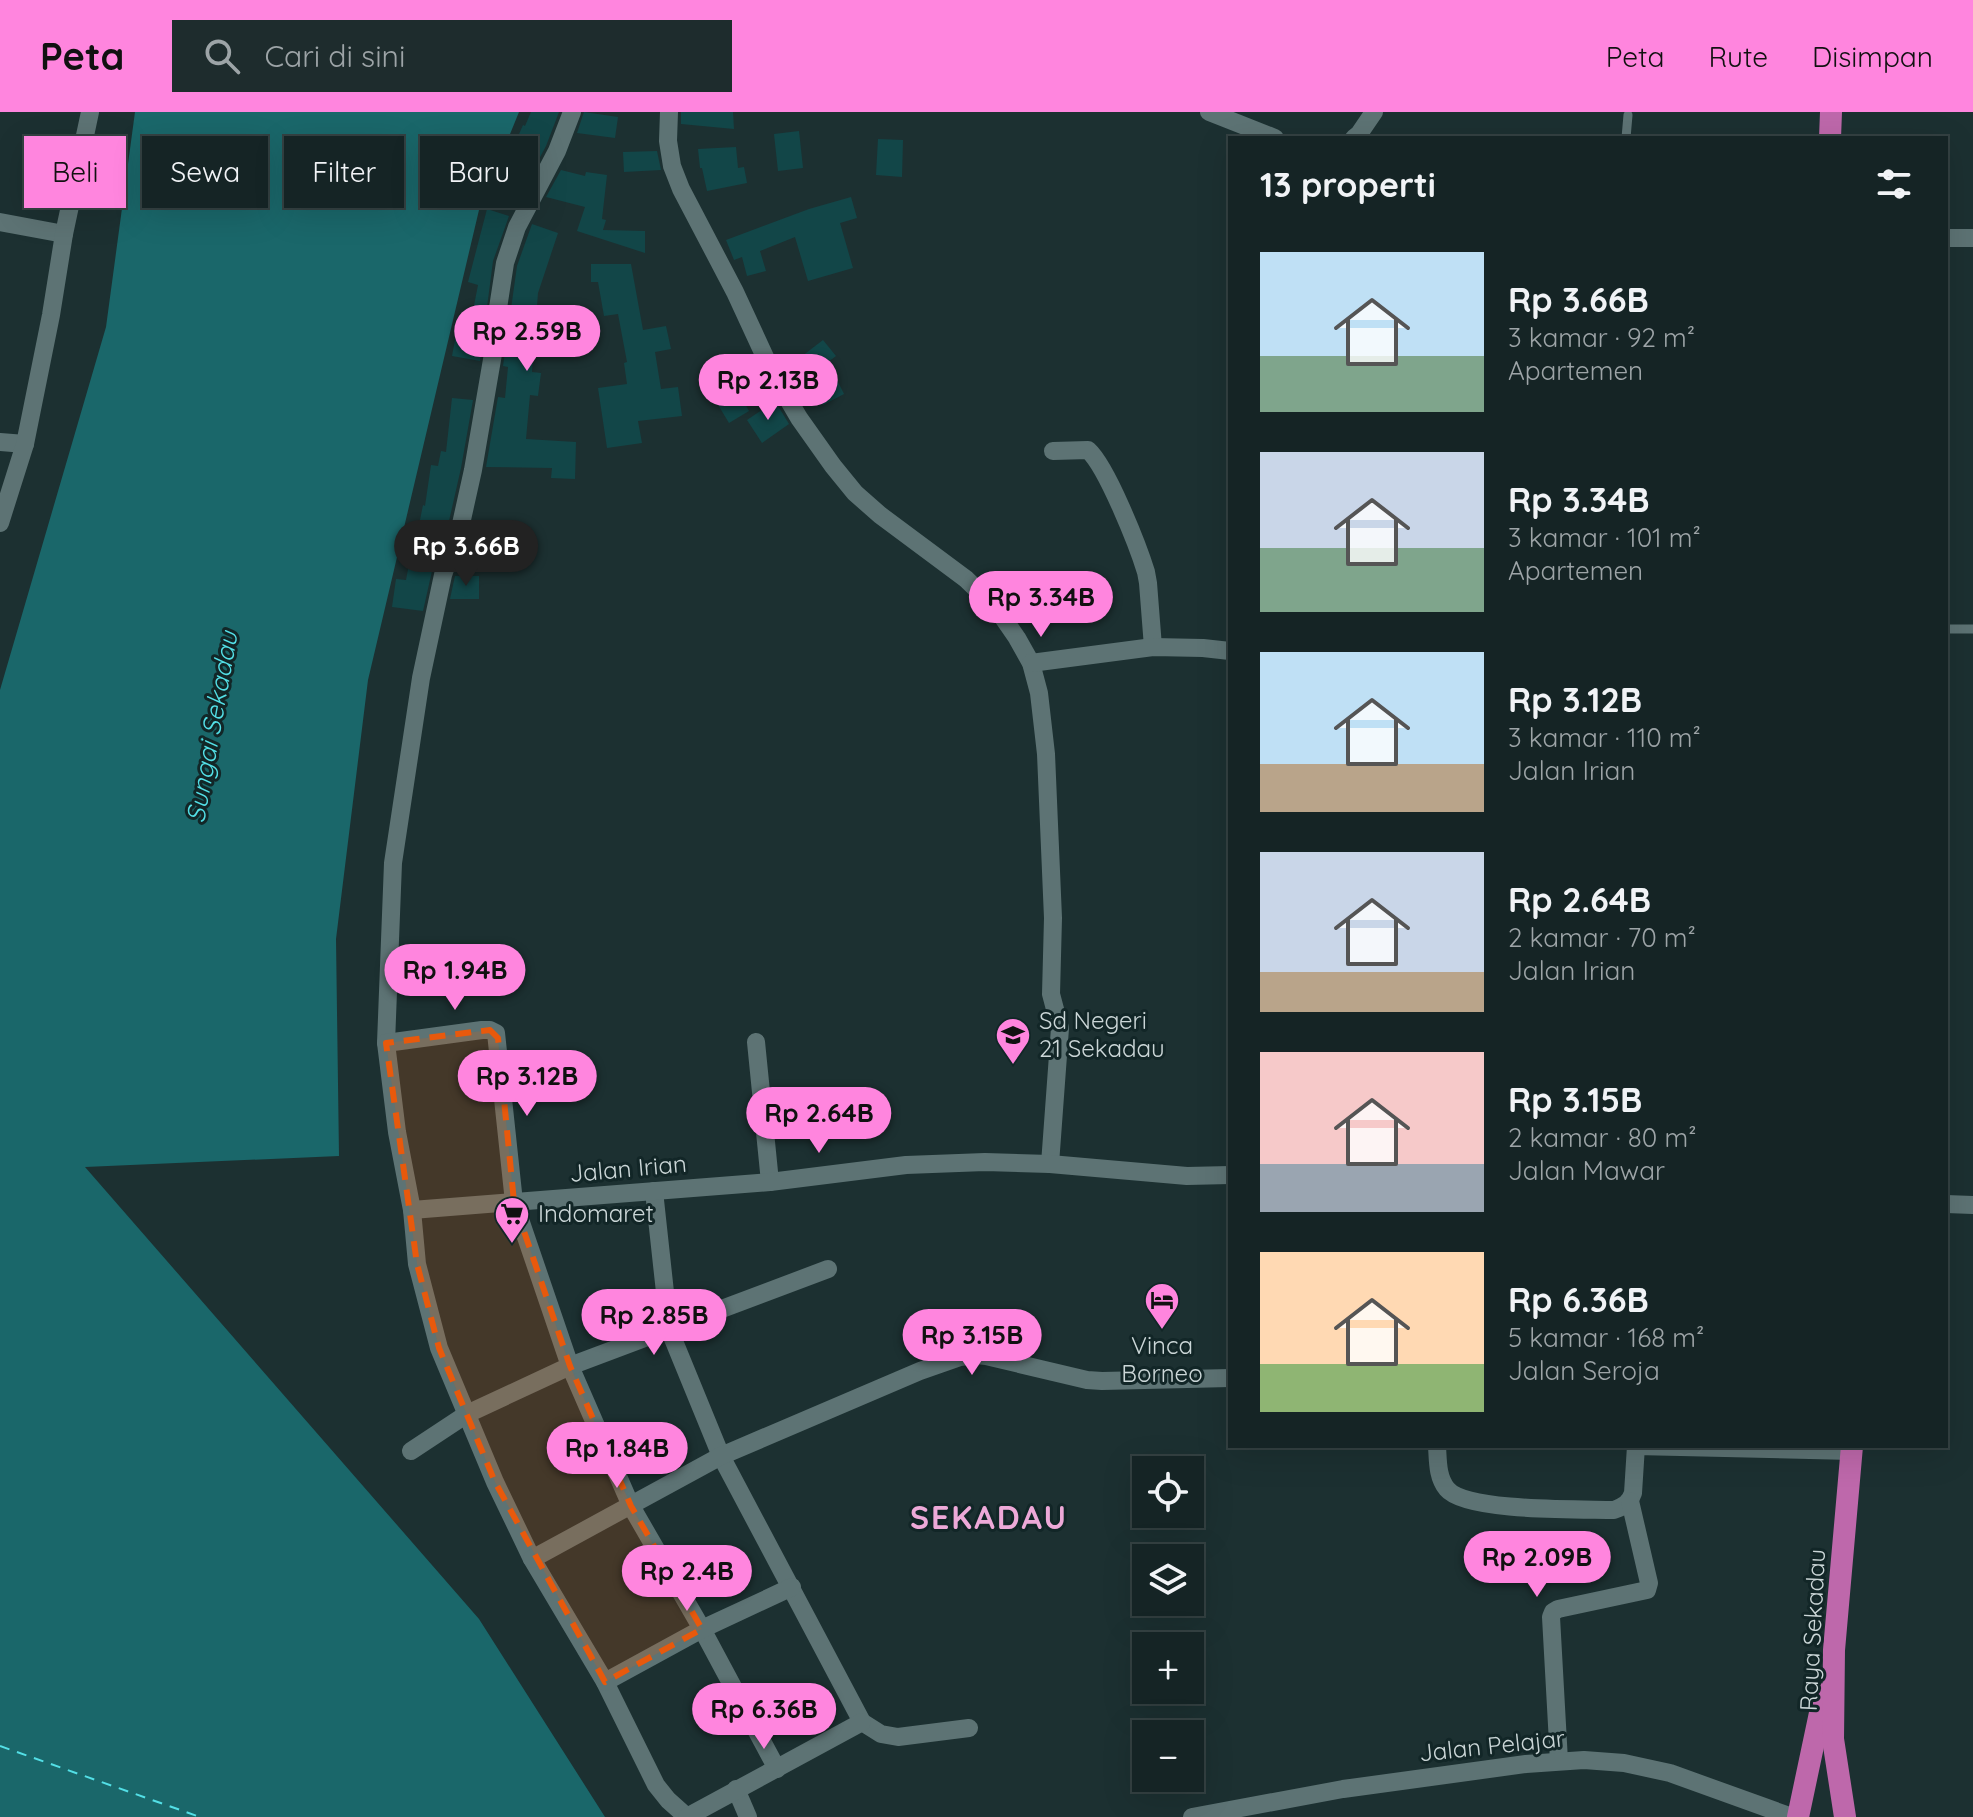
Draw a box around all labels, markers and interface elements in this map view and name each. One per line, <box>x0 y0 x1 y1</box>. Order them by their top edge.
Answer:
search box <box>172 20 732 92</box>
text: Peta <box>40 32 124 80</box>
icon: search <box>200 34 244 78</box>
text: Cari di sini <box>264 37 405 75</box>
text: Peta <box>1606 39 1665 74</box>
text: Rute <box>1709 39 1768 74</box>
text: Disimpan <box>1812 39 1933 74</box>
chip: Beli <box>24 136 126 208</box>
chip: Sewa <box>142 136 268 208</box>
chip: Filter <box>284 136 404 208</box>
chip: Baru <box>420 136 538 208</box>
icon: filters <box>1872 162 1916 206</box>
text: 13 properti <box>1260 163 1436 206</box>
text: Rp 3.66B <box>1508 278 1649 321</box>
icon: home <box>1324 284 1420 380</box>
pin: Rp 2.59B <box>444 305 610 373</box>
text: Rp 2.59B <box>472 314 582 347</box>
text: 3 kamar · 92 m² <box>1508 321 1695 354</box>
pin: Rp 2.13B <box>685 354 851 422</box>
text: Apartemen <box>1508 354 1643 387</box>
text: Rp 2.13B <box>717 363 819 396</box>
text: Rp 3.34B <box>1508 478 1649 521</box>
icon: home <box>1324 484 1420 580</box>
pin: Rp 3.66B <box>383 520 549 588</box>
text: 3 kamar · 101 m² <box>1508 521 1701 554</box>
text: Rp 3.66B <box>412 529 520 562</box>
text: Apartemen <box>1508 554 1643 587</box>
pin: Rp 3.34B <box>958 571 1124 639</box>
text: Rp 3.34B <box>987 580 1095 613</box>
water label: Sungai Sekadau <box>178 627 245 825</box>
text: Rp 3.12B <box>1508 678 1642 721</box>
icon: home <box>1324 684 1420 780</box>
text: 3 kamar · 110 m² <box>1508 721 1701 754</box>
text: Jalan Irian <box>1508 754 1635 787</box>
text: Rp 2.64B <box>1508 878 1651 921</box>
icon: home <box>1324 884 1420 980</box>
text: 2 kamar · 70 m² <box>1508 921 1696 954</box>
pin: Rp 1.94B <box>372 944 538 1012</box>
text: Rp 1.94B <box>402 953 508 986</box>
text: Jalan Irian <box>1508 954 1635 987</box>
place label: Sd Negeri 21 Sekadau <box>1039 1005 1165 1063</box>
school or university icon: Sd Negeri 21 Sekadau <box>994 1016 1032 1066</box>
pin: Rp 3.12B <box>444 1050 610 1118</box>
text: Rp 3.12B <box>476 1059 578 1092</box>
text: Rp 3.15B <box>1508 1078 1642 1121</box>
icon: home <box>1324 1084 1420 1180</box>
pin: Rp 2.64B <box>736 1087 902 1155</box>
text: Rp 2.64B <box>764 1096 874 1129</box>
text: 2 kamar · 80 m² <box>1508 1121 1696 1154</box>
street label: Jalan Irian <box>568 1148 688 1188</box>
text: Jalan Mawar <box>1508 1154 1665 1187</box>
supermarket icon: Indomaret <box>493 1195 531 1245</box>
place label: Indomaret <box>538 1198 654 1228</box>
text: Rp 6.36B <box>1508 1278 1649 1321</box>
hotel icon: Vinca Borneo <box>1143 1281 1181 1331</box>
icon: home <box>1324 1284 1420 1380</box>
pin: Rp 2.85B <box>571 1289 737 1357</box>
text: Rp 2.85B <box>600 1298 709 1331</box>
pin: Rp 3.15B <box>889 1309 1055 1377</box>
text: Rp 3.15B <box>921 1318 1023 1351</box>
text: 5 kamar · 168 m² <box>1508 1321 1704 1354</box>
place label: Vinca Borneo <box>1121 1330 1203 1388</box>
text: Jalan Seroja <box>1508 1354 1660 1387</box>
pin: Rp 1.84B <box>534 1422 700 1490</box>
text: Rp 1.84B <box>565 1431 669 1464</box>
map controls <box>1132 1456 1204 1792</box>
button: locate <box>1132 1456 1204 1528</box>
district label: SEKADAU <box>910 1497 1068 1537</box>
pin: Rp 2.09B <box>1454 1531 1620 1599</box>
text: Rp 2.09B <box>1482 1540 1592 1573</box>
button: layers <box>1132 1544 1204 1616</box>
pin: Rp 2.4B <box>613 1545 761 1613</box>
street label: Raya Sekadau <box>1793 1548 1831 1712</box>
text: Rp 2.4B <box>640 1554 734 1587</box>
button: + <box>1132 1632 1204 1704</box>
pin: Rp 6.36B <box>681 1683 847 1751</box>
text: Rp 6.36B <box>710 1692 818 1725</box>
button: − <box>1132 1720 1204 1792</box>
street label: Jalan Pelajar <box>1417 1722 1566 1768</box>

